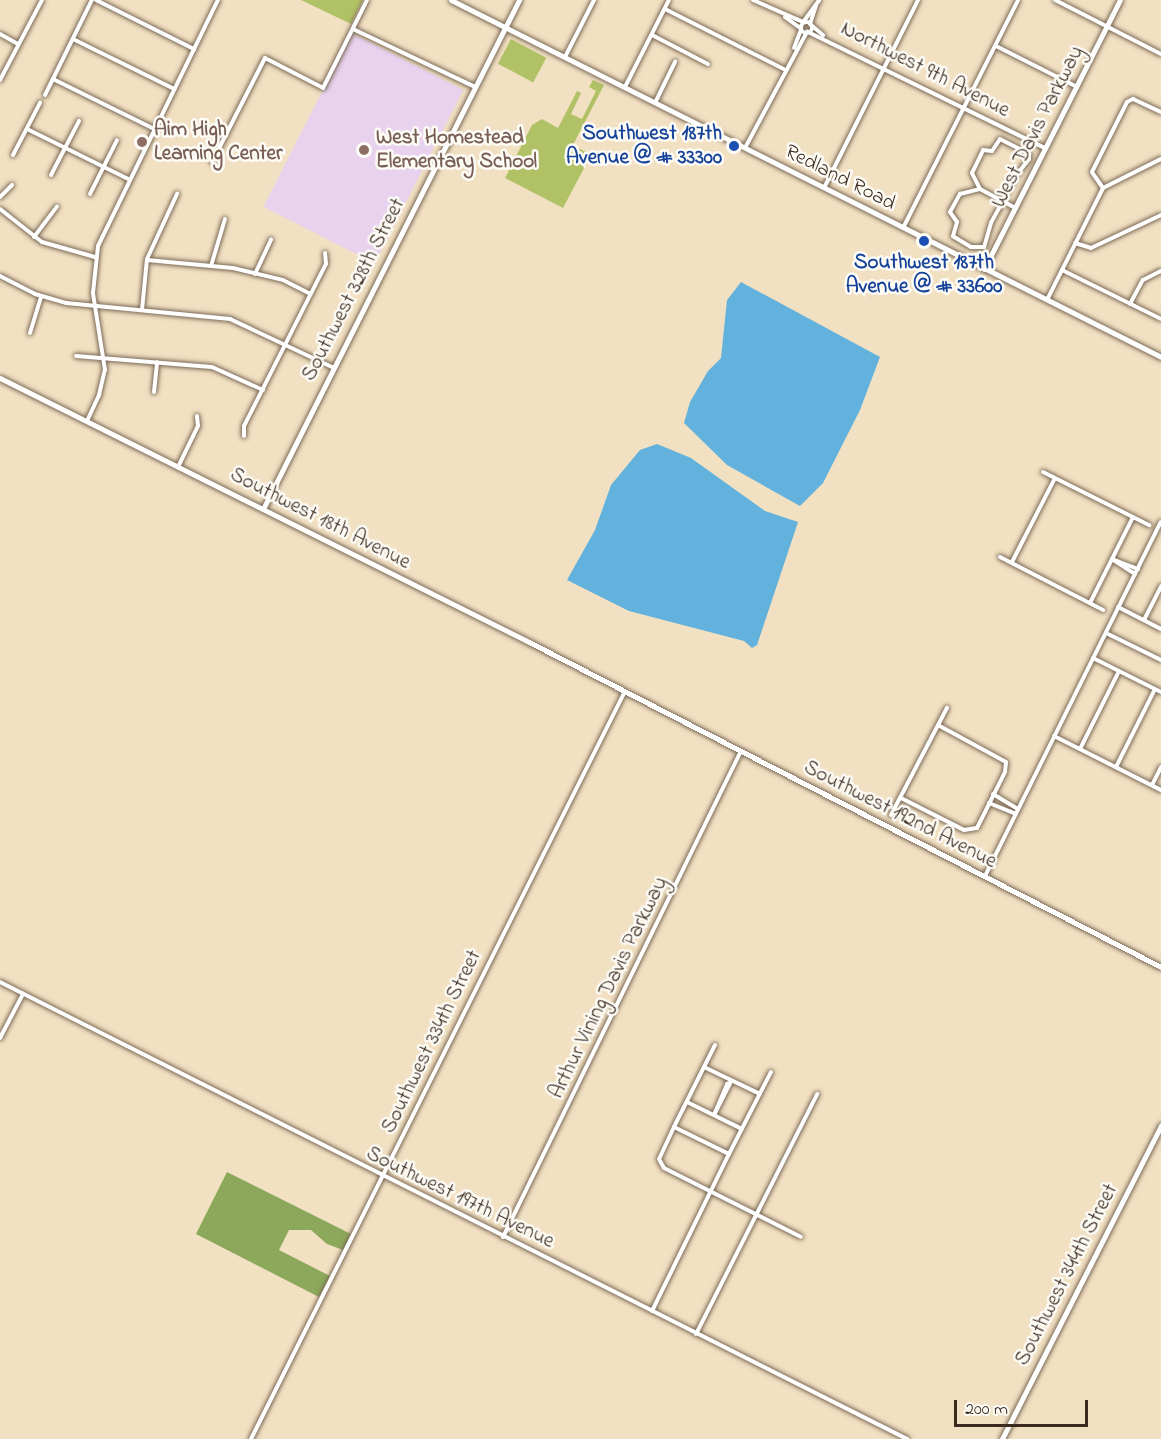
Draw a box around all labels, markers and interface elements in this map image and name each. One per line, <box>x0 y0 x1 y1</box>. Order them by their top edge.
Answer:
street label: Northwest 9th Avenue <box>836 17 1014 123</box>
street label: West Davis Parkway <box>986 42 1090 212</box>
place label: Aim High Learning Center <box>154 117 282 167</box>
place label: Southwest 187th Avenue @ # 33300 <box>566 121 722 171</box>
place label: West Homestead Elementary School <box>376 125 537 175</box>
marker: Aim High Learning Center <box>135 135 149 149</box>
marker: Southwest 187th Avenue @ # 33300 <box>727 139 741 153</box>
street label: Redland Road <box>780 139 900 217</box>
marker: West Homestead Elementary School <box>357 143 371 157</box>
street label: Southwest 328th Street <box>297 194 411 386</box>
marker: Southwest 187th Avenue @ # 33600 <box>917 234 931 248</box>
place label: Southwest 187th Avenue @ # 33600 <box>846 250 1002 300</box>
street label: Southwest 18th Avenue <box>226 463 414 575</box>
street label: Southwest 192nd Avenue <box>799 755 1001 875</box>
street label: Arthur Vining Davis Parkway <box>544 873 674 1103</box>
street label: Southwest 334th Street <box>377 946 487 1138</box>
street label: Southwest 197th Avenue <box>362 1141 558 1255</box>
street label: Southwest 344th Street <box>1010 1180 1124 1370</box>
scale bar <box>957 1388 1090 1426</box>
text: 200 m <box>965 1397 1008 1423</box>

